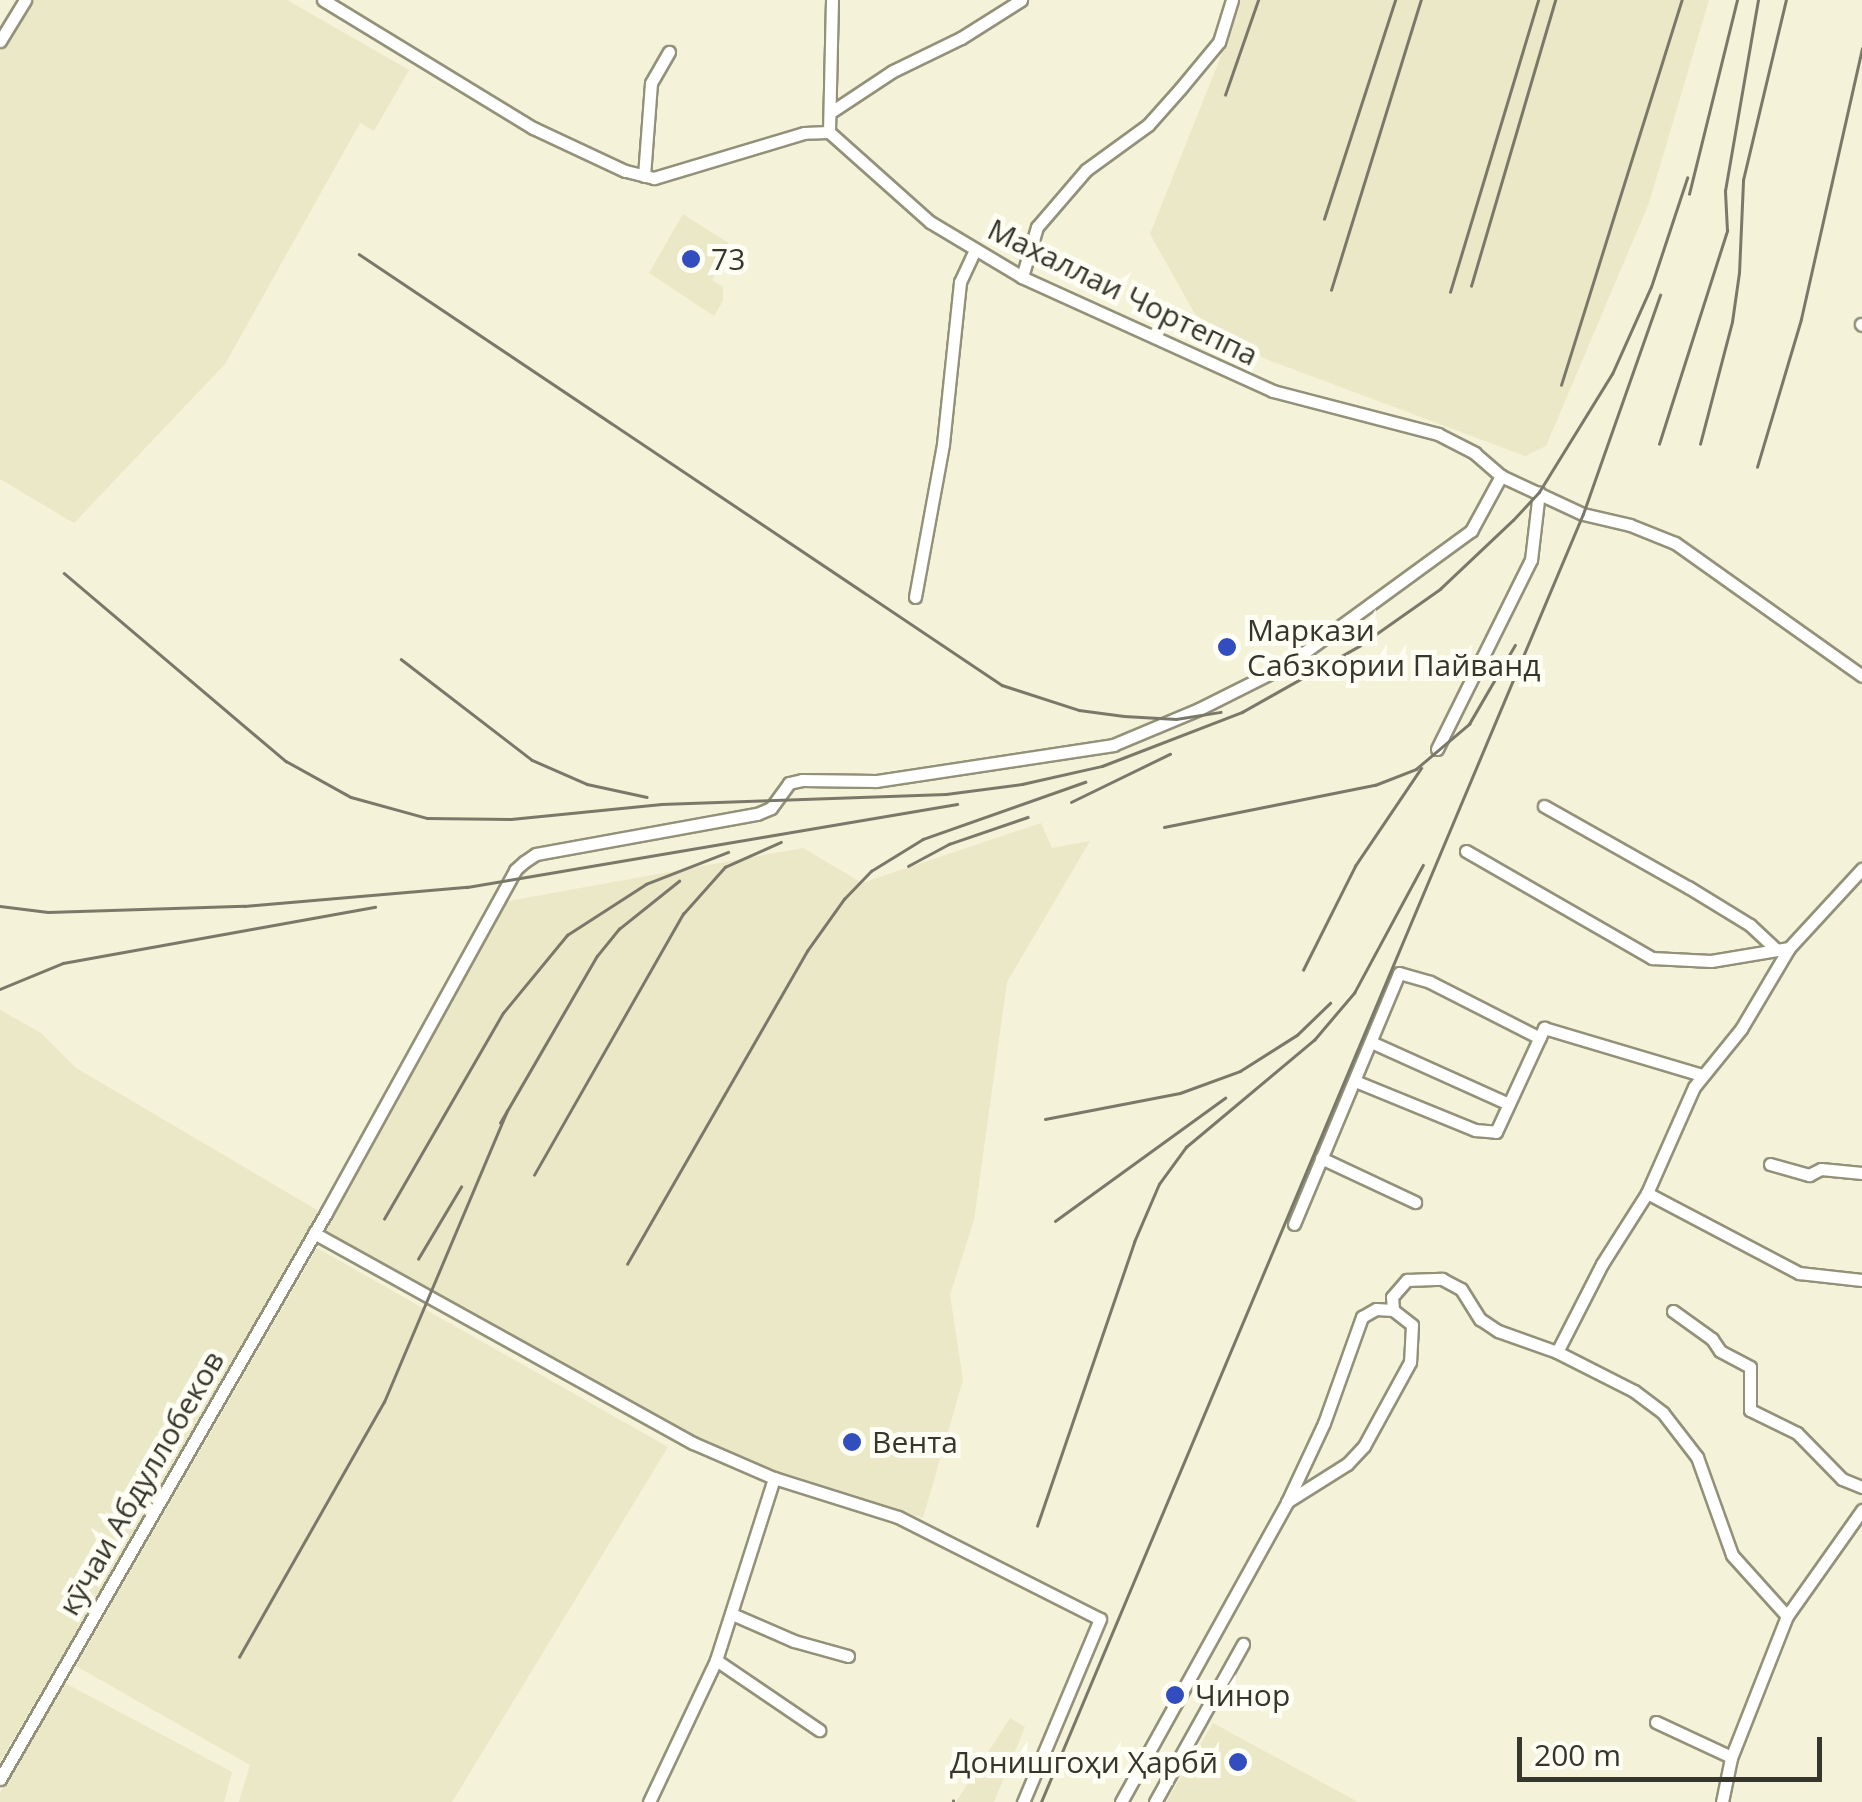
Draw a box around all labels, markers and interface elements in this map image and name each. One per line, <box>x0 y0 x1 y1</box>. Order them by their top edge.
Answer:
street label: Махаллаи Чортеппа <box>982 211 1264 373</box>
place label: 73 <box>711 241 745 277</box>
marker: 73 <box>680 248 702 270</box>
place label: Маркази Сабзкории Пайванд <box>1247 612 1540 682</box>
marker: Маркази Сабзкории Пайванд <box>1216 636 1238 658</box>
street label: кӯчаи Абдуллобеков <box>51 1344 231 1622</box>
place label: Вента <box>872 1424 958 1460</box>
marker: Вента <box>841 1431 863 1453</box>
place label: Чинор <box>1195 1677 1290 1713</box>
marker: Чинор <box>1164 1684 1186 1706</box>
scale bar <box>1522 1717 1827 1779</box>
text: 200 m <box>1534 1734 1621 1775</box>
place label: Донишгоҳи Ҳарбӣ <box>950 1744 1218 1780</box>
marker: Донишгоҳи Ҳарбӣ <box>1227 1751 1249 1773</box>

